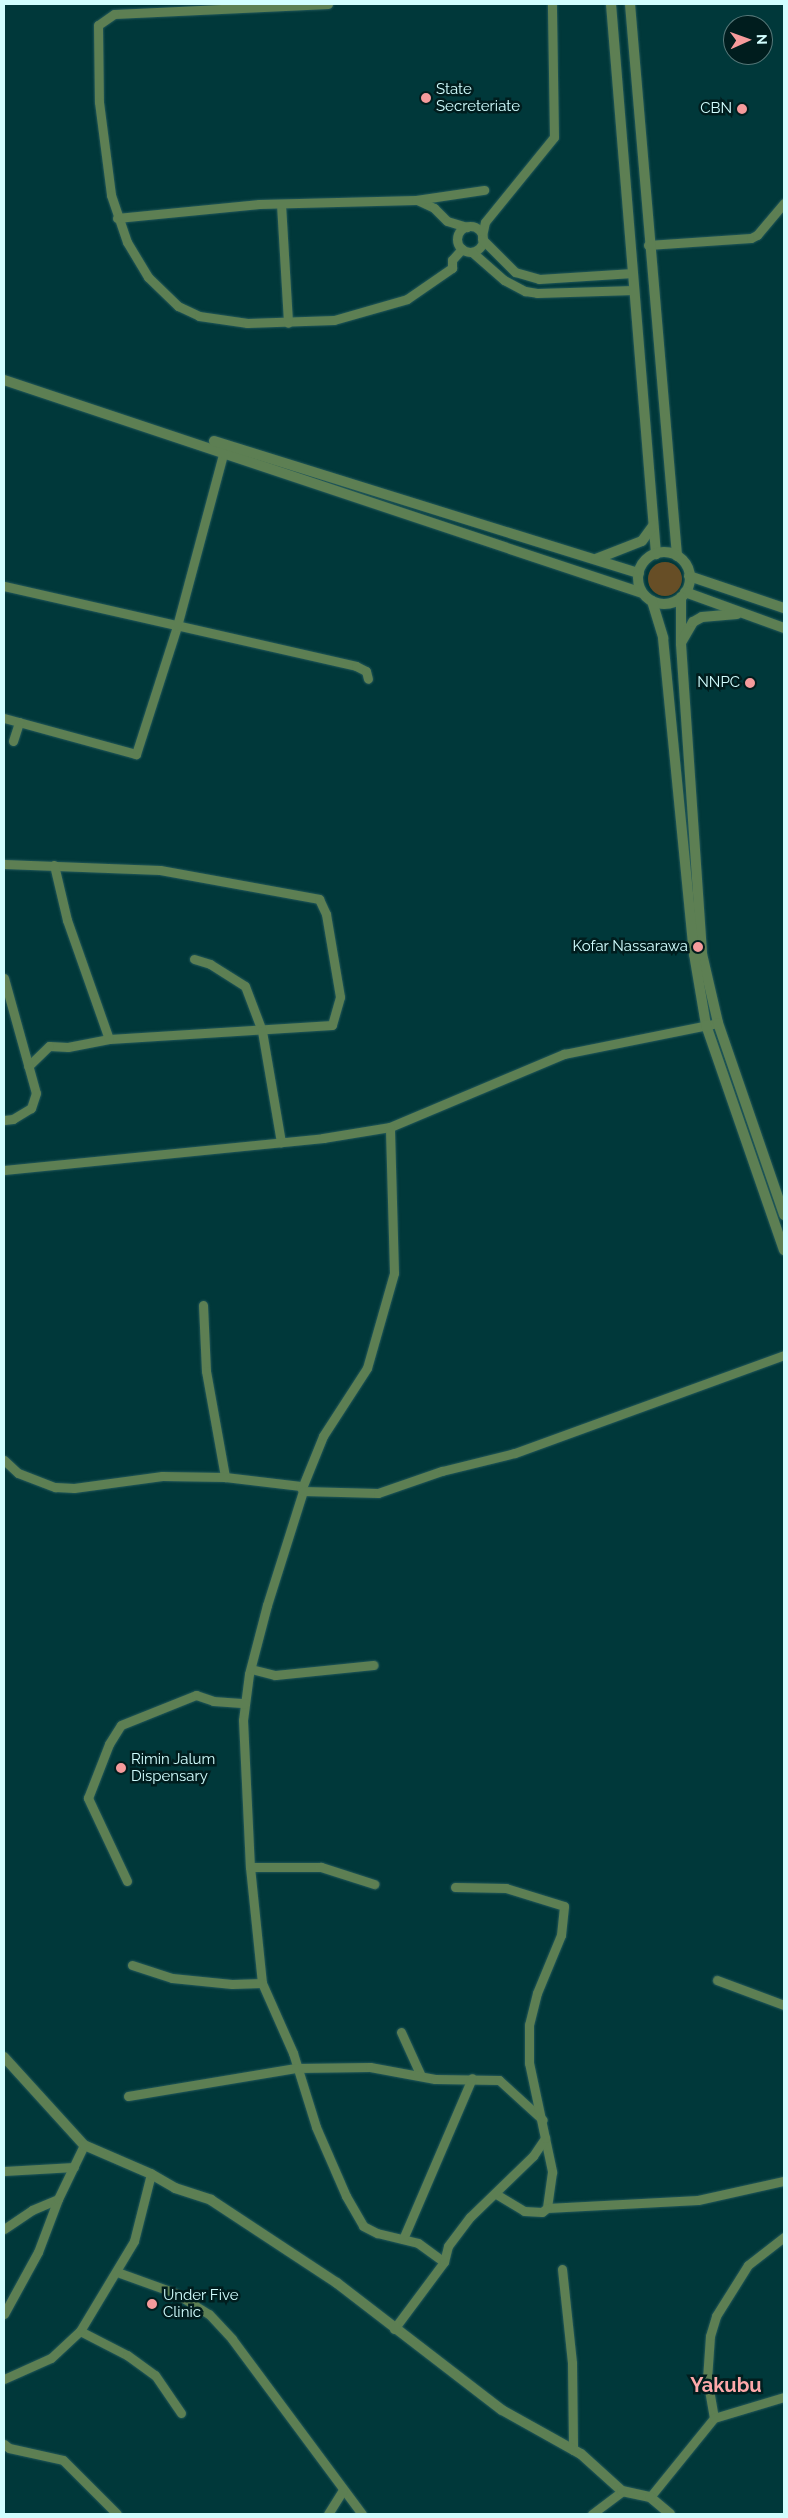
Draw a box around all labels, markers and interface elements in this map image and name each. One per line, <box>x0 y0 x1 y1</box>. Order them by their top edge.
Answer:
north arrow <box>723 15 773 65</box>
text: N <box>754 34 770 45</box>
place label: State Secreteriate <box>436 80 520 115</box>
marker: State Secreteriate <box>420 92 432 104</box>
place label: CBN <box>700 100 732 118</box>
marker: CBN <box>736 103 748 115</box>
place label: NNPC <box>697 674 740 692</box>
marker: NNPC <box>744 677 756 689</box>
place label: Kofar Nassarawa <box>572 938 688 956</box>
marker: Kofar Nassarawa <box>692 941 704 953</box>
place label: Rimin Jalum Dispensary <box>131 1750 216 1785</box>
marker: Rimin Jalum Dispensary <box>115 1762 127 1774</box>
place label: Under Five Clinic <box>163 2286 239 2321</box>
marker: Under Five Clinic <box>145 2297 159 2311</box>
district label: Yakubu <box>690 2373 762 2397</box>

